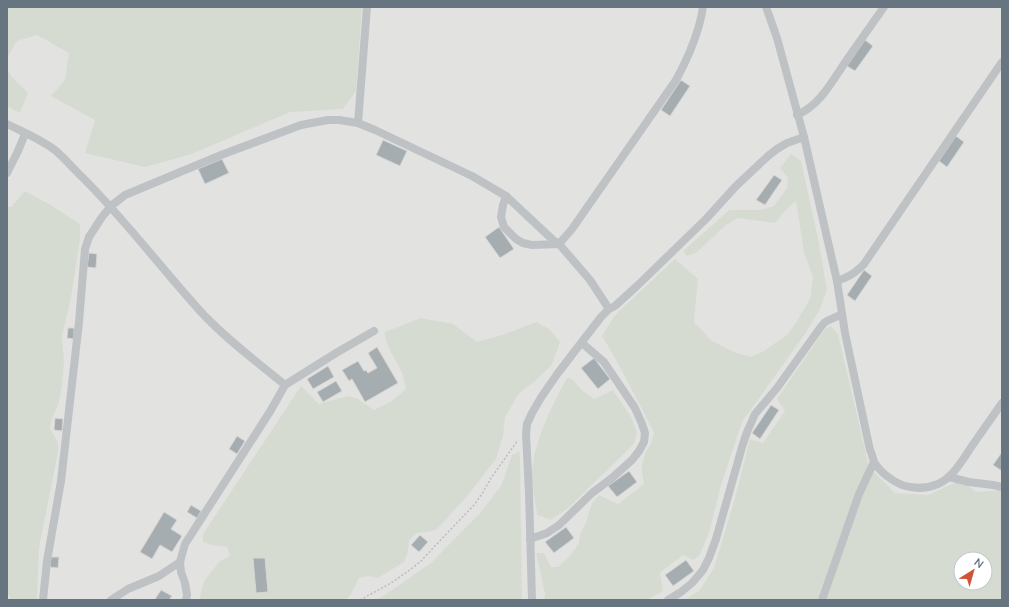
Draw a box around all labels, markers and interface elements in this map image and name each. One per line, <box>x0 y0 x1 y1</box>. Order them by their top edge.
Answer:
north arrow <box>953 551 993 591</box>
text: N <box>971 555 987 571</box>

